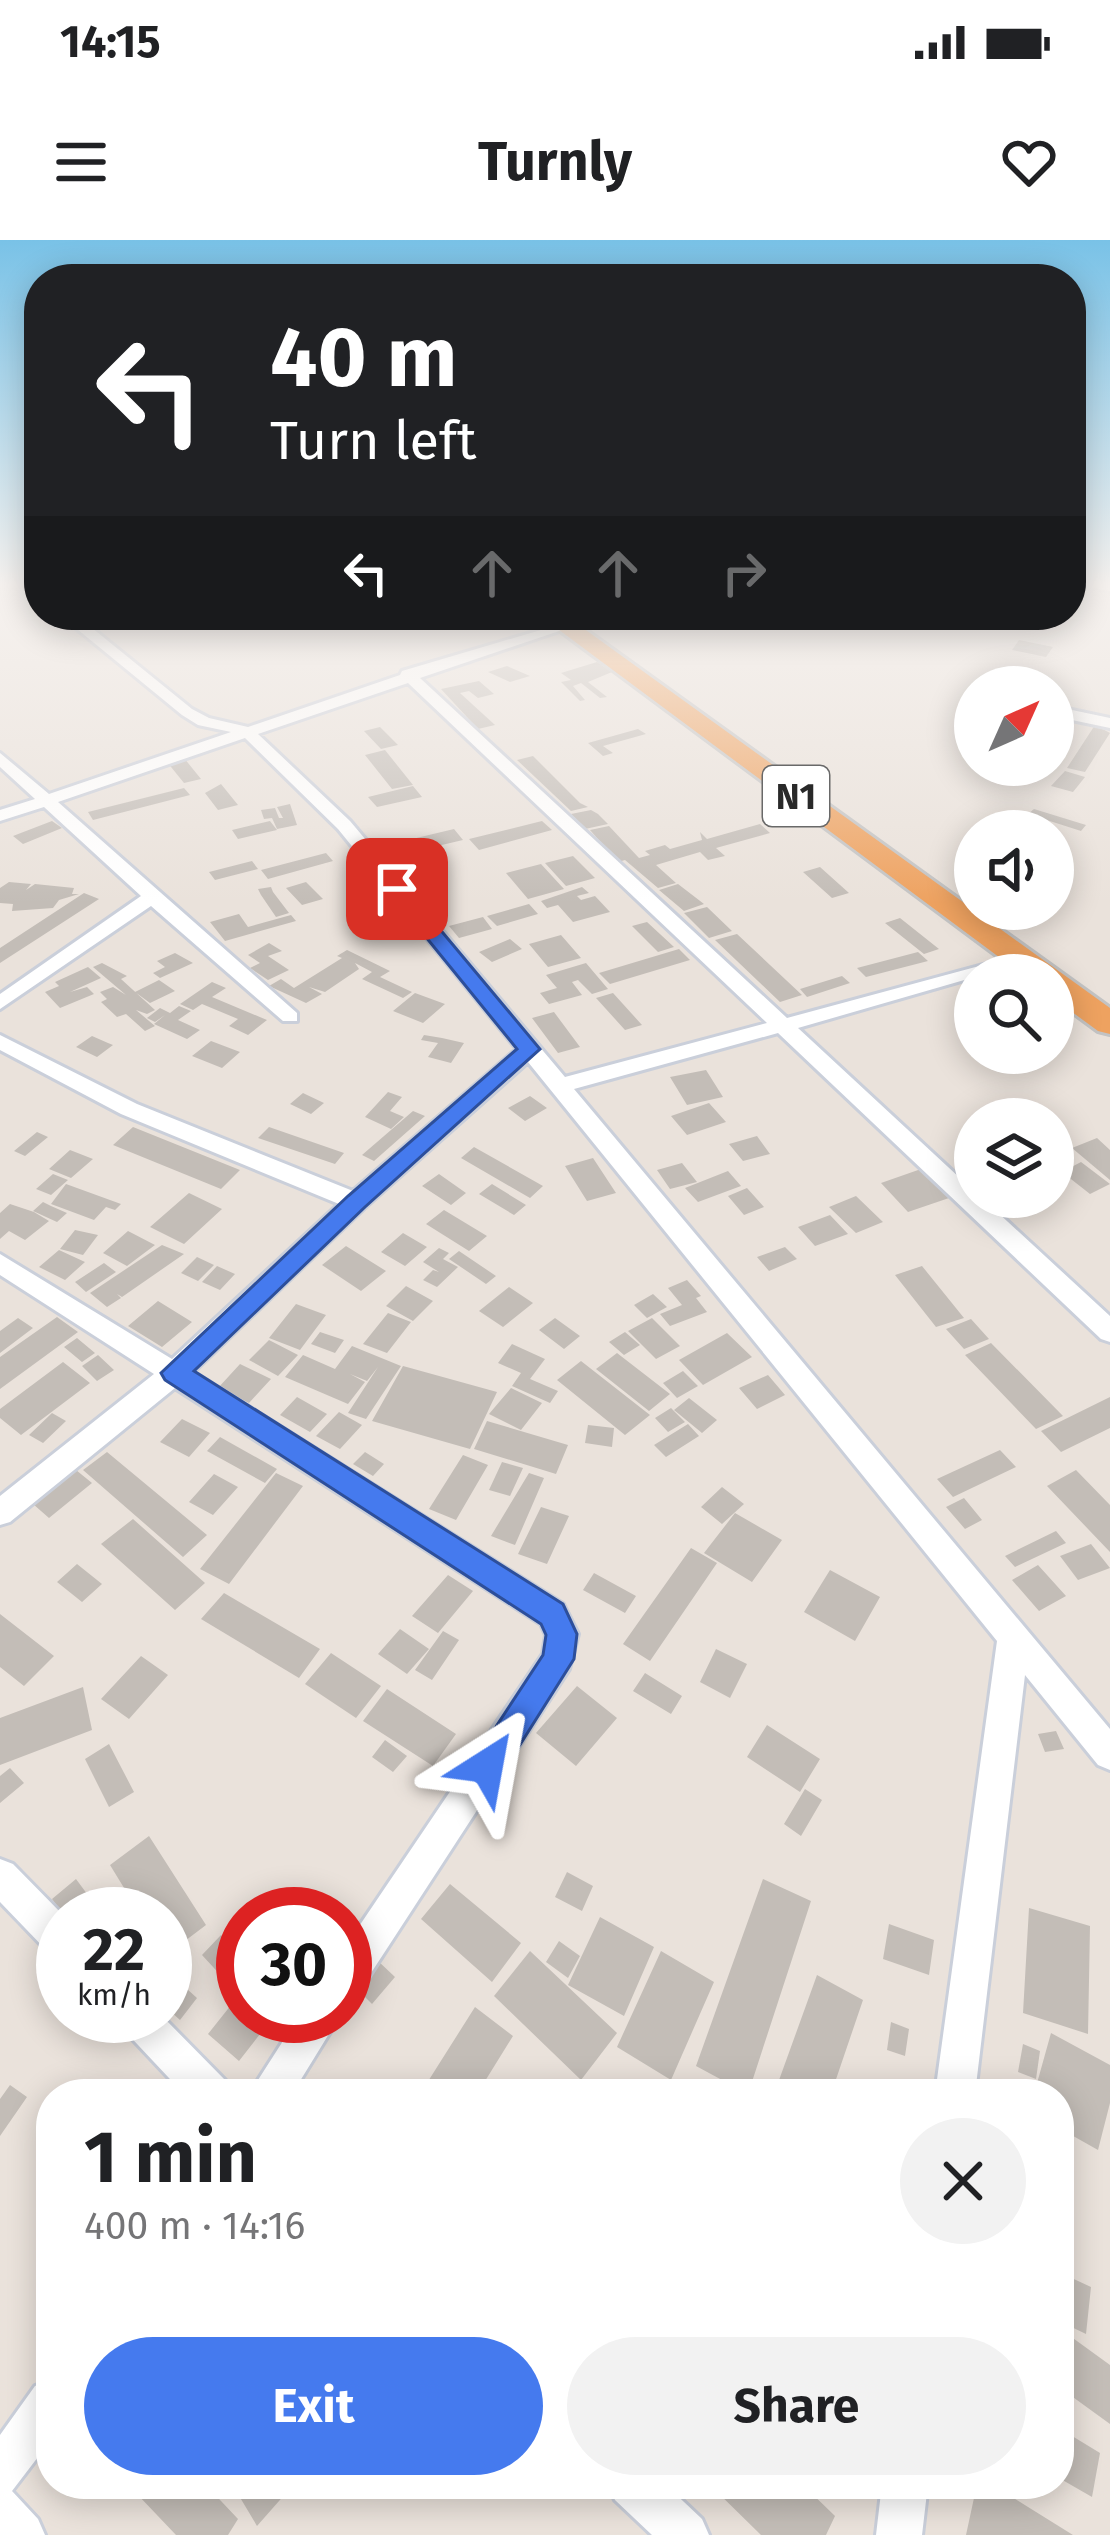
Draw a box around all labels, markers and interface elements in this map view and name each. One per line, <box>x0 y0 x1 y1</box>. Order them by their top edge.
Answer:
text: 14:15 <box>60 15 161 69</box>
icon: menu <box>48 129 114 195</box>
icon: heart <box>996 129 1062 195</box>
text: Turnly <box>478 130 632 194</box>
text: 40 m <box>270 307 458 408</box>
icon: left <box>72 312 228 468</box>
text: Turn left <box>270 409 477 473</box>
icon: left <box>333 540 399 606</box>
icon: ahead <box>459 540 525 606</box>
icon: ahead <box>585 540 651 606</box>
icon: right <box>711 540 777 606</box>
north arrow <box>954 666 1074 786</box>
map controls <box>954 666 1074 1218</box>
road number: N1 <box>763 766 829 826</box>
button: sound <box>954 810 1074 930</box>
pin <box>346 838 448 940</box>
icon: arrive <box>364 856 430 922</box>
button: search <box>954 954 1074 1074</box>
button: layers <box>954 1098 1074 1218</box>
position arrow <box>424 1703 550 1829</box>
speed limit sign: 30 <box>216 1887 372 2043</box>
text: 22 <box>83 1914 145 1986</box>
text: km/h <box>77 1977 151 2013</box>
text: 1 min <box>84 2115 257 2201</box>
button: close <box>900 2118 1026 2244</box>
text: 400 m · 14:16 <box>84 2203 305 2249</box>
button: Exit <box>84 2337 543 2475</box>
button: Share <box>567 2337 1026 2475</box>

